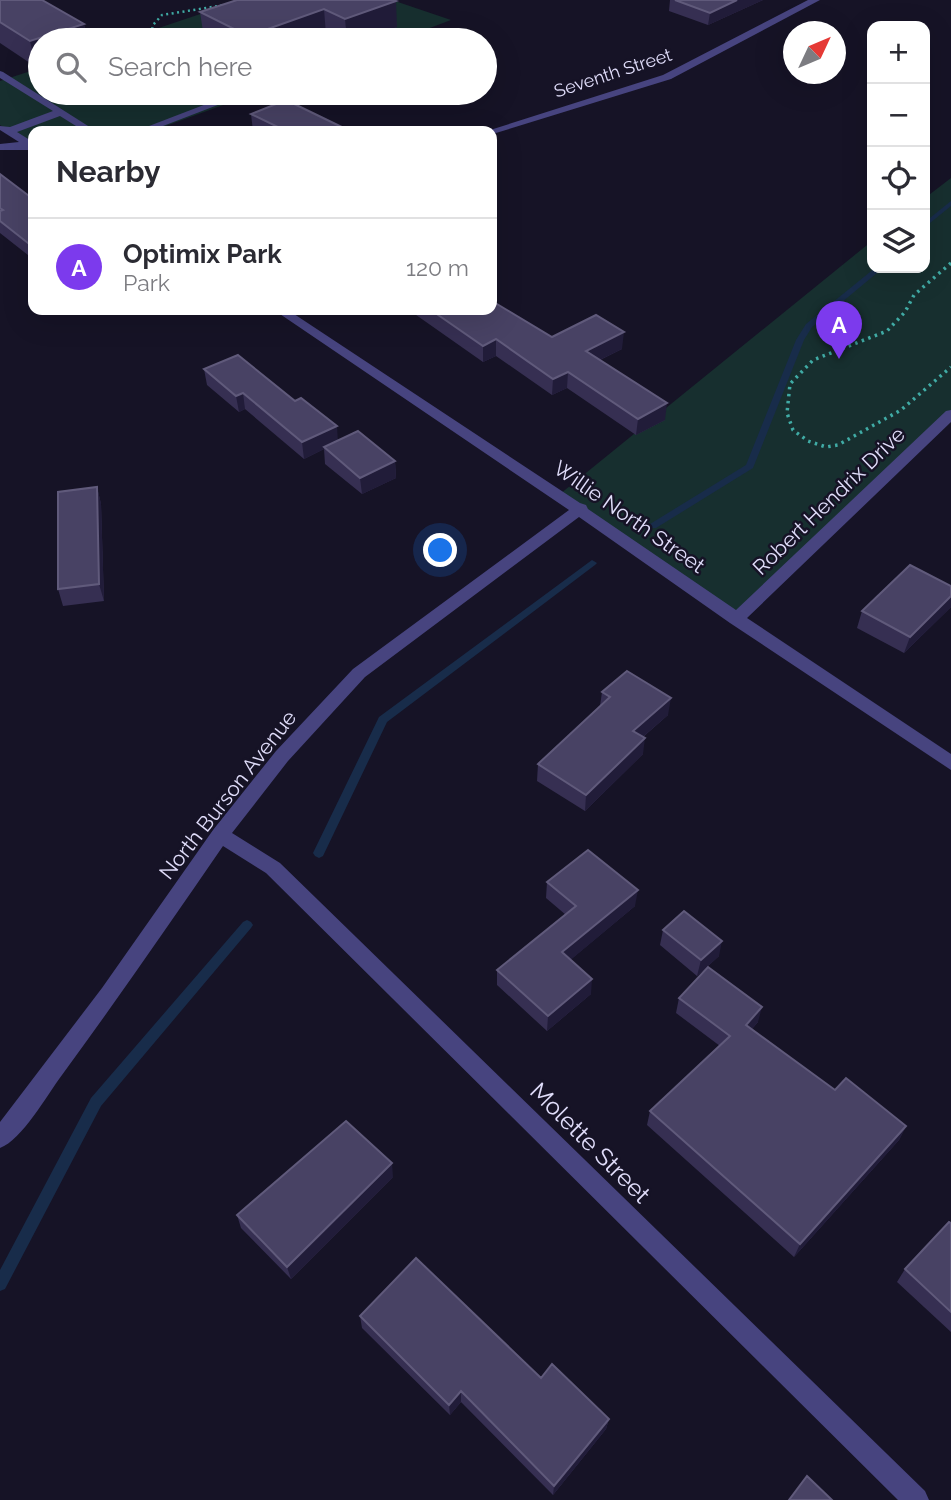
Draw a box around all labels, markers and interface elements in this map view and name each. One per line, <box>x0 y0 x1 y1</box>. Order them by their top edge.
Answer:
north arrow <box>783 21 846 84</box>
map controls <box>867 21 930 273</box>
button: + <box>867 21 930 84</box>
search box <box>28 28 497 105</box>
street label: Seventh Street <box>551 44 674 101</box>
icon: search <box>52 48 90 86</box>
text: Search here <box>108 52 252 82</box>
button: − <box>867 84 930 147</box>
button: locate <box>867 147 930 210</box>
text: Nearby <box>56 154 160 189</box>
button: layers <box>867 210 930 273</box>
text: Optimix Park <box>123 239 282 269</box>
text: A <box>71 254 87 281</box>
text: 120 m <box>406 254 469 281</box>
text: Park <box>123 269 170 296</box>
pin: A <box>816 301 862 359</box>
street label: Robert Hendrix Drive <box>747 422 910 580</box>
street label: Willie North Street <box>549 455 710 578</box>
your location <box>423 533 457 567</box>
street label: North Burson Avenue <box>154 705 301 884</box>
street label: Molette Street <box>524 1076 657 1209</box>

